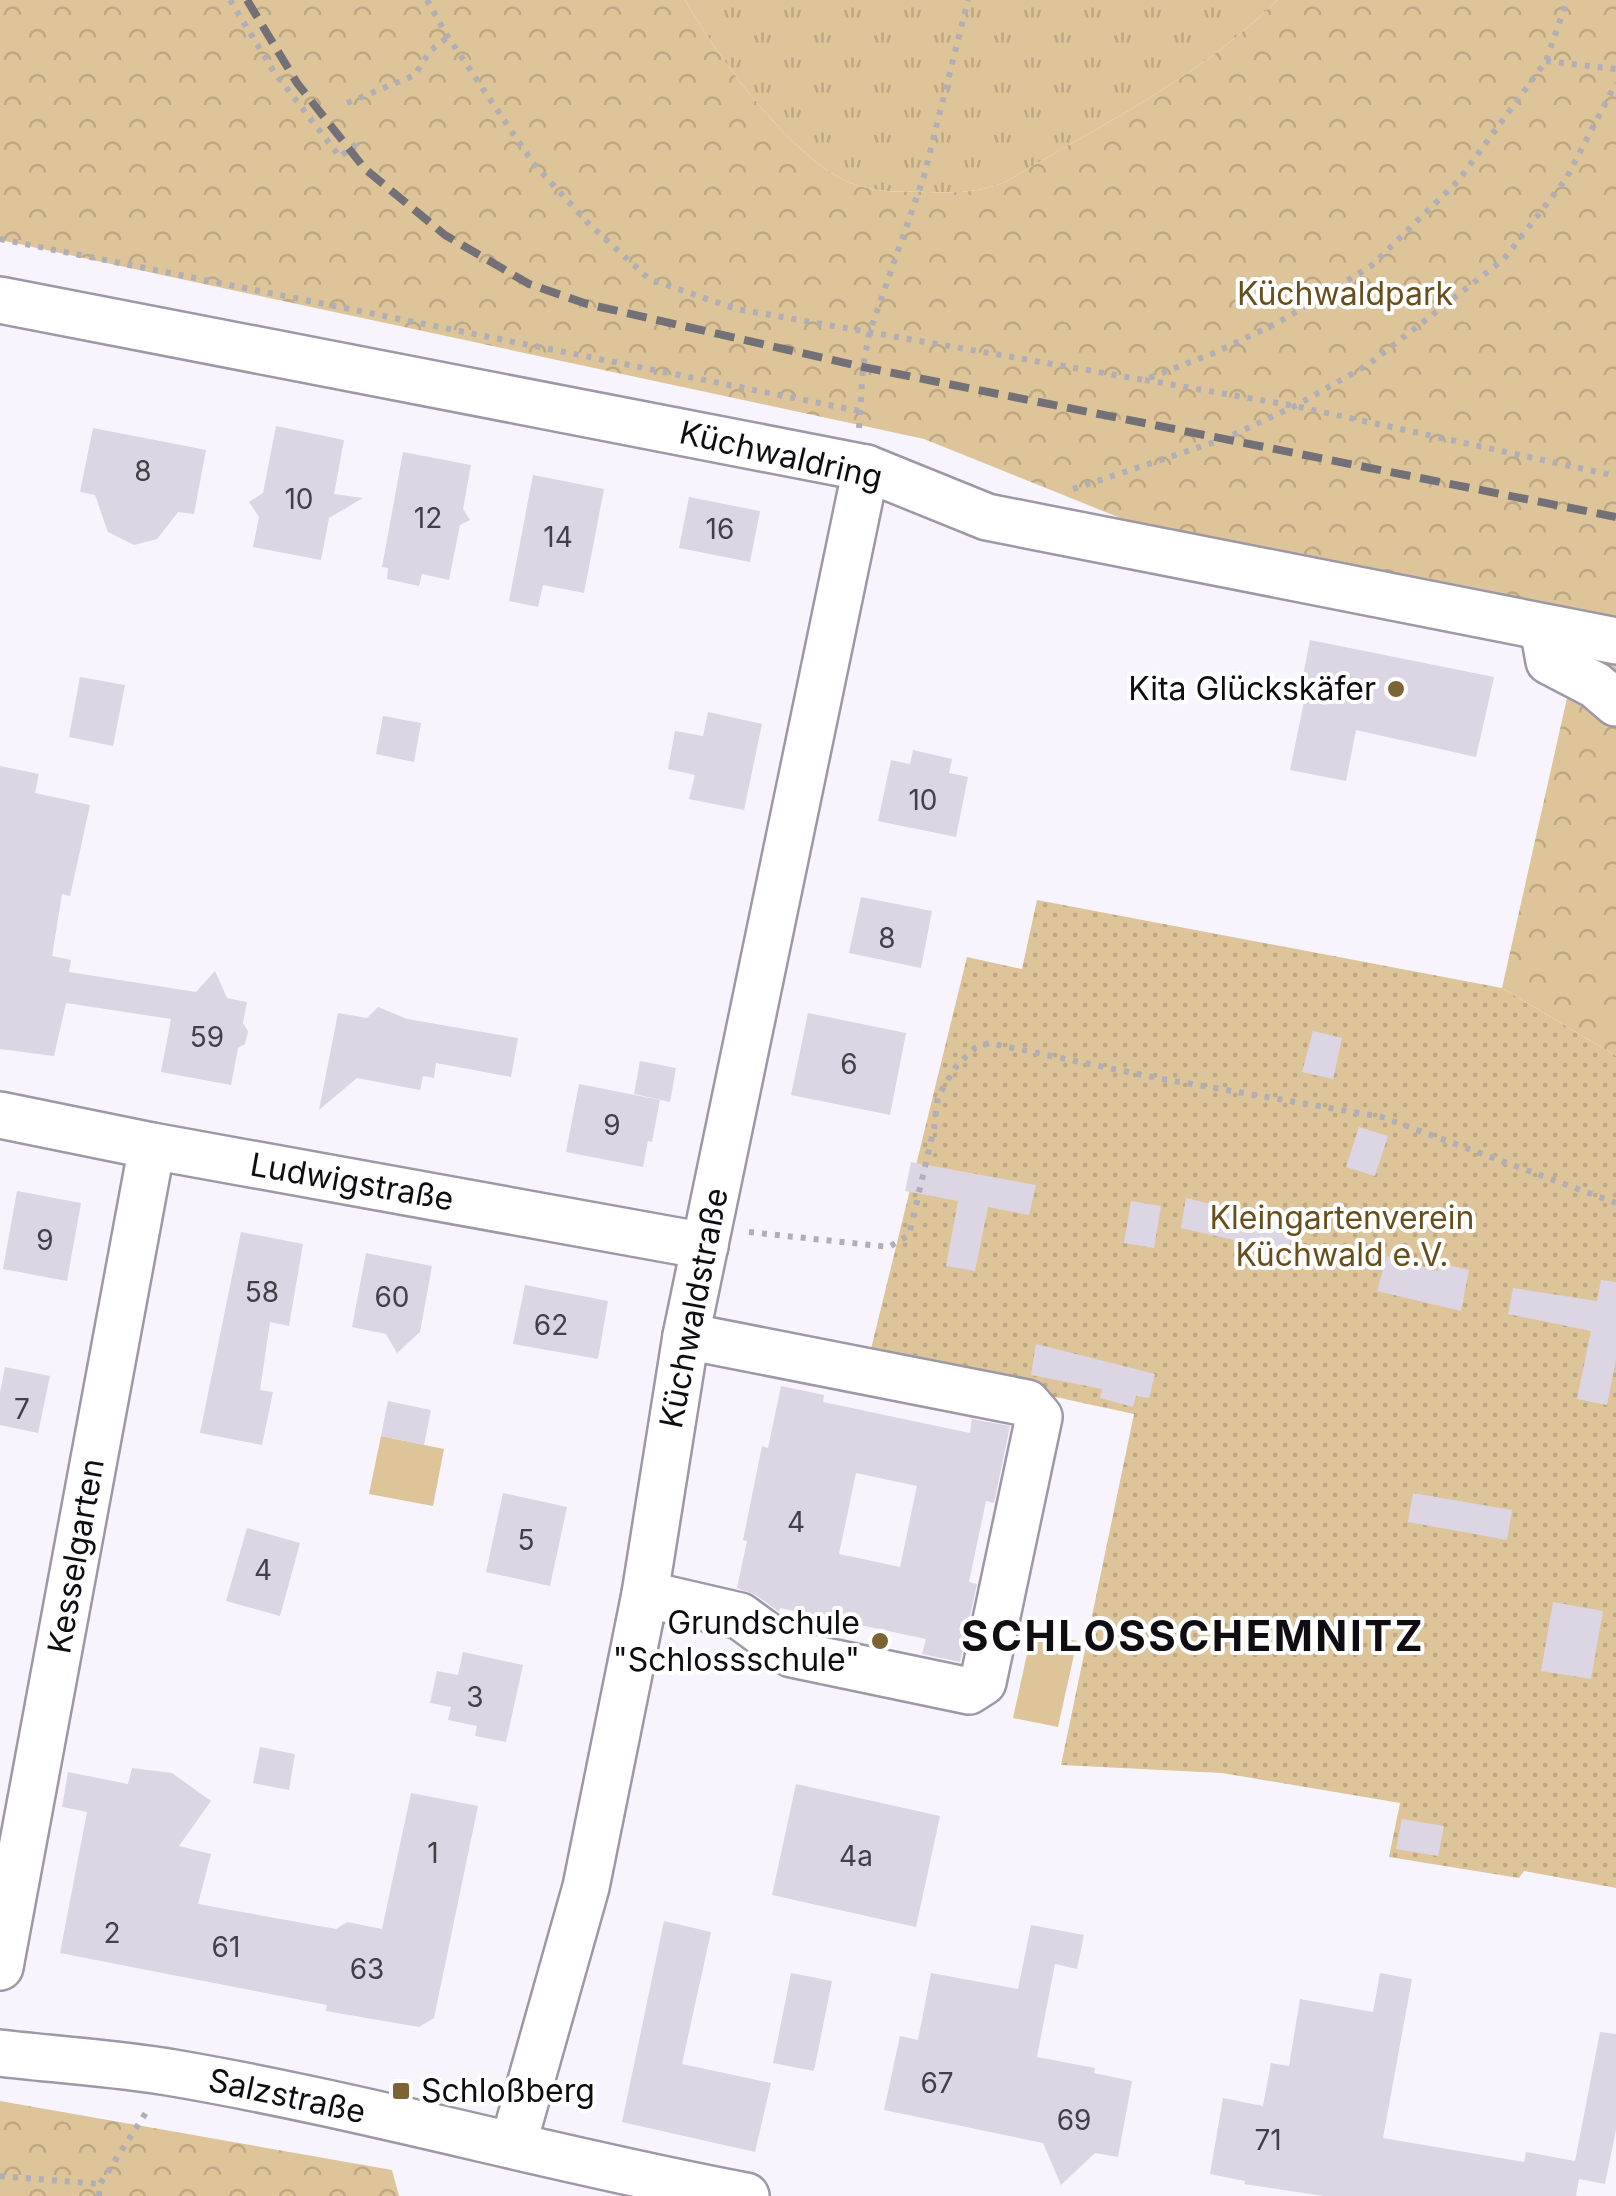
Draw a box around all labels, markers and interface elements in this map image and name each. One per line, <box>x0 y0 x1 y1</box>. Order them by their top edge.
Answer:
park label: Küchwaldpark <box>1237 274 1453 313</box>
street label: Küchwaldring <box>676 412 886 497</box>
house number: 8 <box>134 454 152 488</box>
house number: 10 <box>284 482 314 516</box>
house number: 12 <box>414 501 442 535</box>
house number: 16 <box>706 512 734 546</box>
house number: 14 <box>543 520 573 554</box>
place label: Kita Glückskäfer <box>1128 669 1376 708</box>
marker: Kita Glückskäfer <box>1385 678 1407 700</box>
house number: 10 <box>908 783 938 817</box>
house number: 8 <box>878 921 896 955</box>
house number: 59 <box>190 1020 224 1054</box>
house number: 6 <box>840 1047 858 1081</box>
house number: 9 <box>603 1108 621 1142</box>
street label: Ludwigstraße <box>247 1144 457 1219</box>
street label: Küchwaldstraße <box>651 1185 736 1431</box>
park label: Kleingartenverein Küchwald e.V. <box>1210 1198 1474 1274</box>
house number: 9 <box>36 1223 54 1257</box>
house number: 58 <box>245 1275 279 1309</box>
house number: 60 <box>374 1280 410 1314</box>
house number: 62 <box>534 1308 568 1342</box>
house number: 7 <box>14 1392 30 1426</box>
street label: Kesselgarten <box>39 1456 112 1656</box>
house number: 4 <box>787 1505 805 1539</box>
house number: 5 <box>517 1523 535 1557</box>
house number: 4 <box>254 1553 272 1587</box>
place label: Grundschule "Schlossschule" <box>613 1603 860 1679</box>
district label: SCHLOSSCHEMNITZ <box>961 1610 1425 1661</box>
marker: Grundschule "Schlossschule" <box>869 1630 891 1652</box>
house number: 3 <box>466 1680 484 1714</box>
house number: 1 <box>427 1836 439 1870</box>
house number: 4a <box>839 1839 873 1873</box>
house number: 2 <box>103 1916 121 1950</box>
house number: 61 <box>212 1930 240 1964</box>
house number: 63 <box>350 1952 384 1986</box>
street label: Salzstraße <box>205 2060 369 2131</box>
house number: 67 <box>920 2066 954 2100</box>
place label: Schloßberg <box>421 2071 595 2110</box>
marker: Schloßberg <box>390 2080 412 2102</box>
house number: 69 <box>1057 2103 1091 2137</box>
house number: 71 <box>1254 2123 1282 2157</box>

